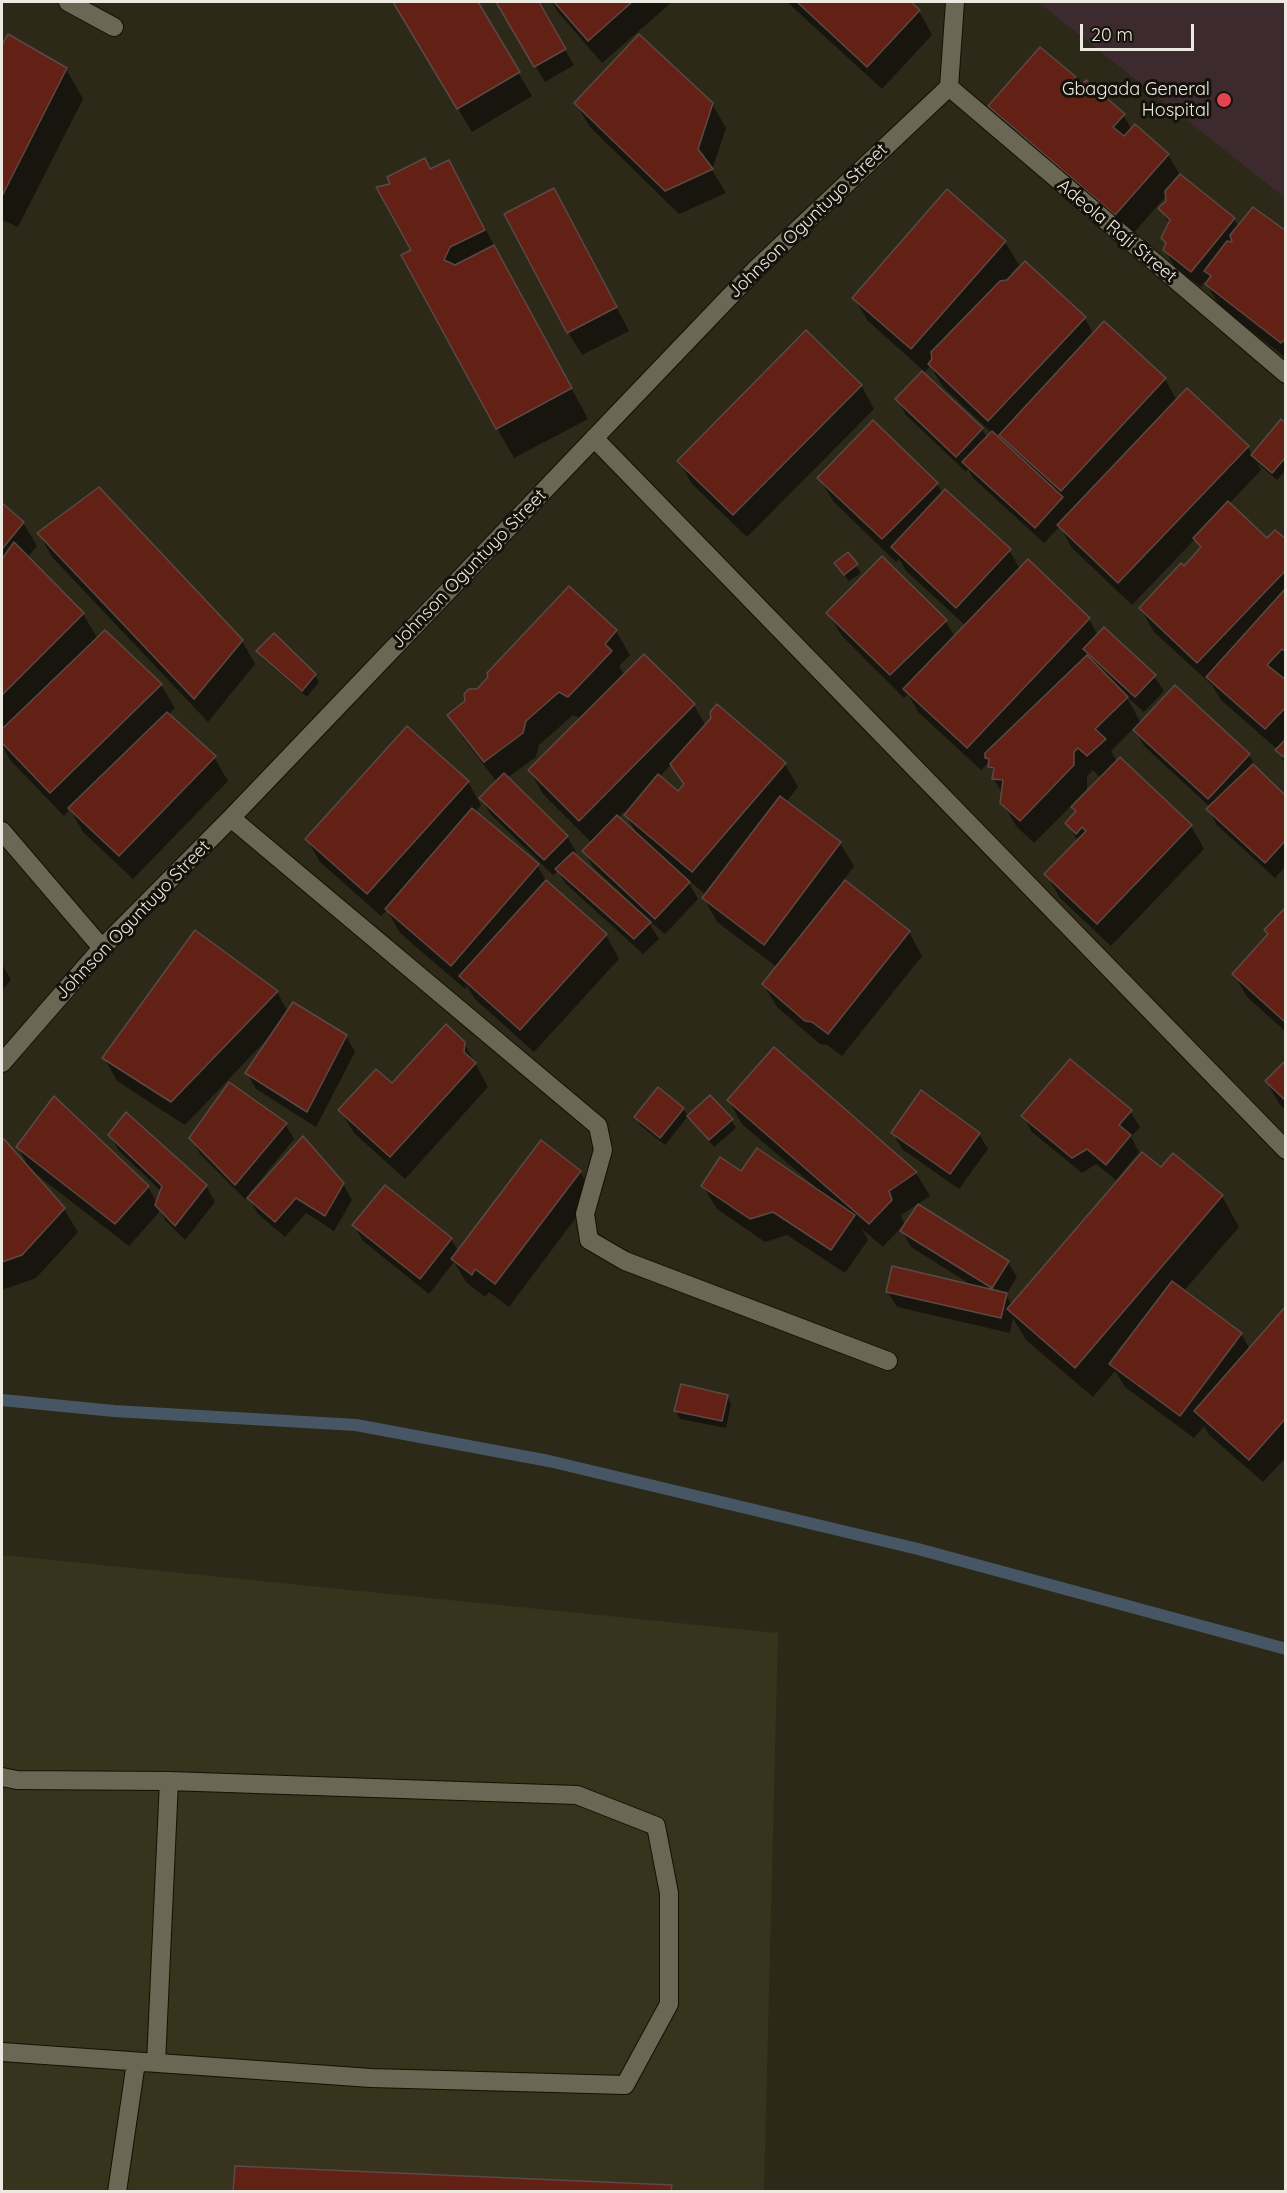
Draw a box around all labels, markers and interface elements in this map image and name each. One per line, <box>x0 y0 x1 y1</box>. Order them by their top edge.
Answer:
scale bar <box>1083 12 1197 50</box>
text: 20 m <box>1091 23 1133 46</box>
place label: Gbagada General Hospital <box>1062 79 1210 122</box>
marker: Gbagada General Hospital <box>1215 91 1233 109</box>
street label: Johnson Oguntuyo Street <box>724 139 892 303</box>
street label: Adeola Raji Street <box>1053 175 1181 287</box>
street label: Johnson Oguntuyo Street <box>387 485 551 653</box>
street label: Johnson Oguntuyo Street <box>51 836 215 1004</box>

